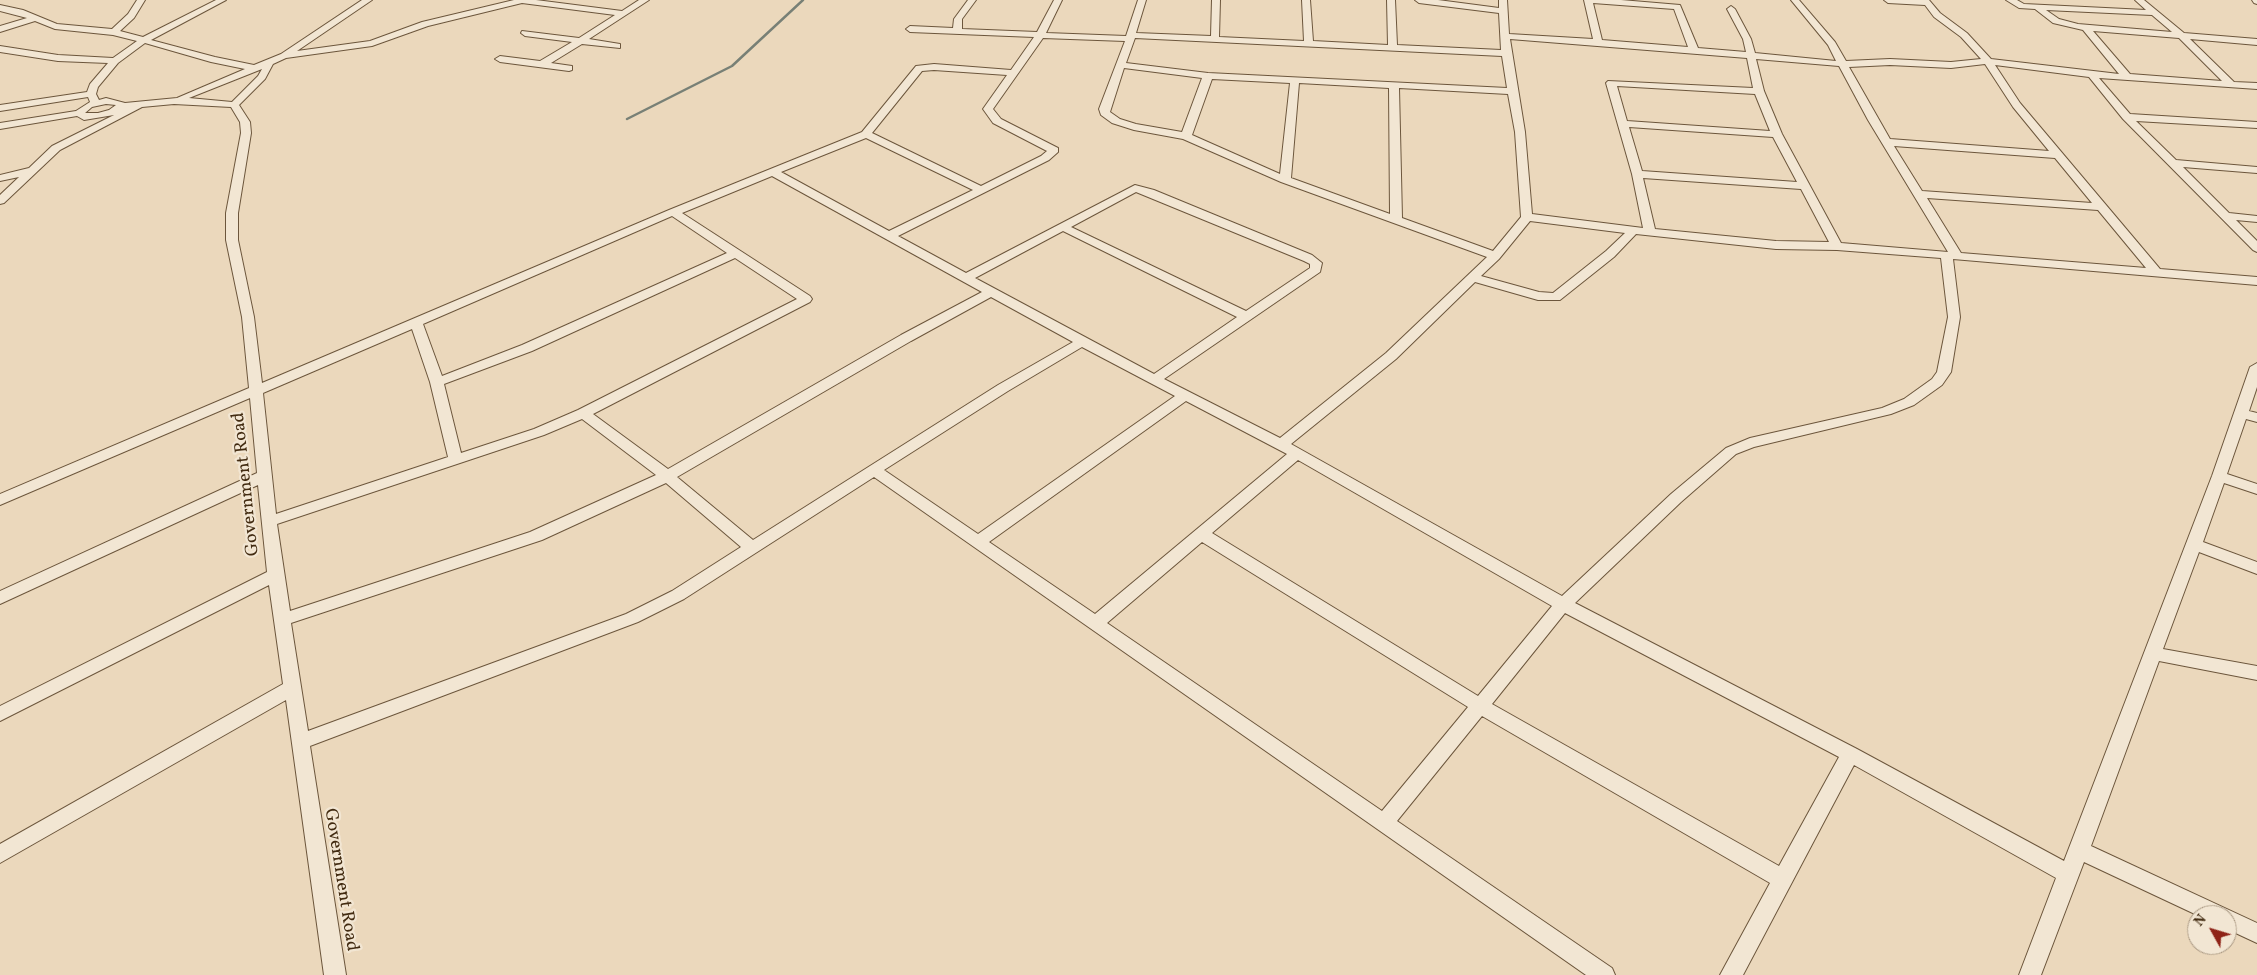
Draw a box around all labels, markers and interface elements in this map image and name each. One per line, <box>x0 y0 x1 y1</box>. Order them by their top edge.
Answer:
street label: Government Road <box>229 411 265 557</box>
street label: Government Road <box>318 807 362 953</box>
north arrow <box>2187 905 2237 955</box>
text: N <box>2190 911 2211 931</box>

